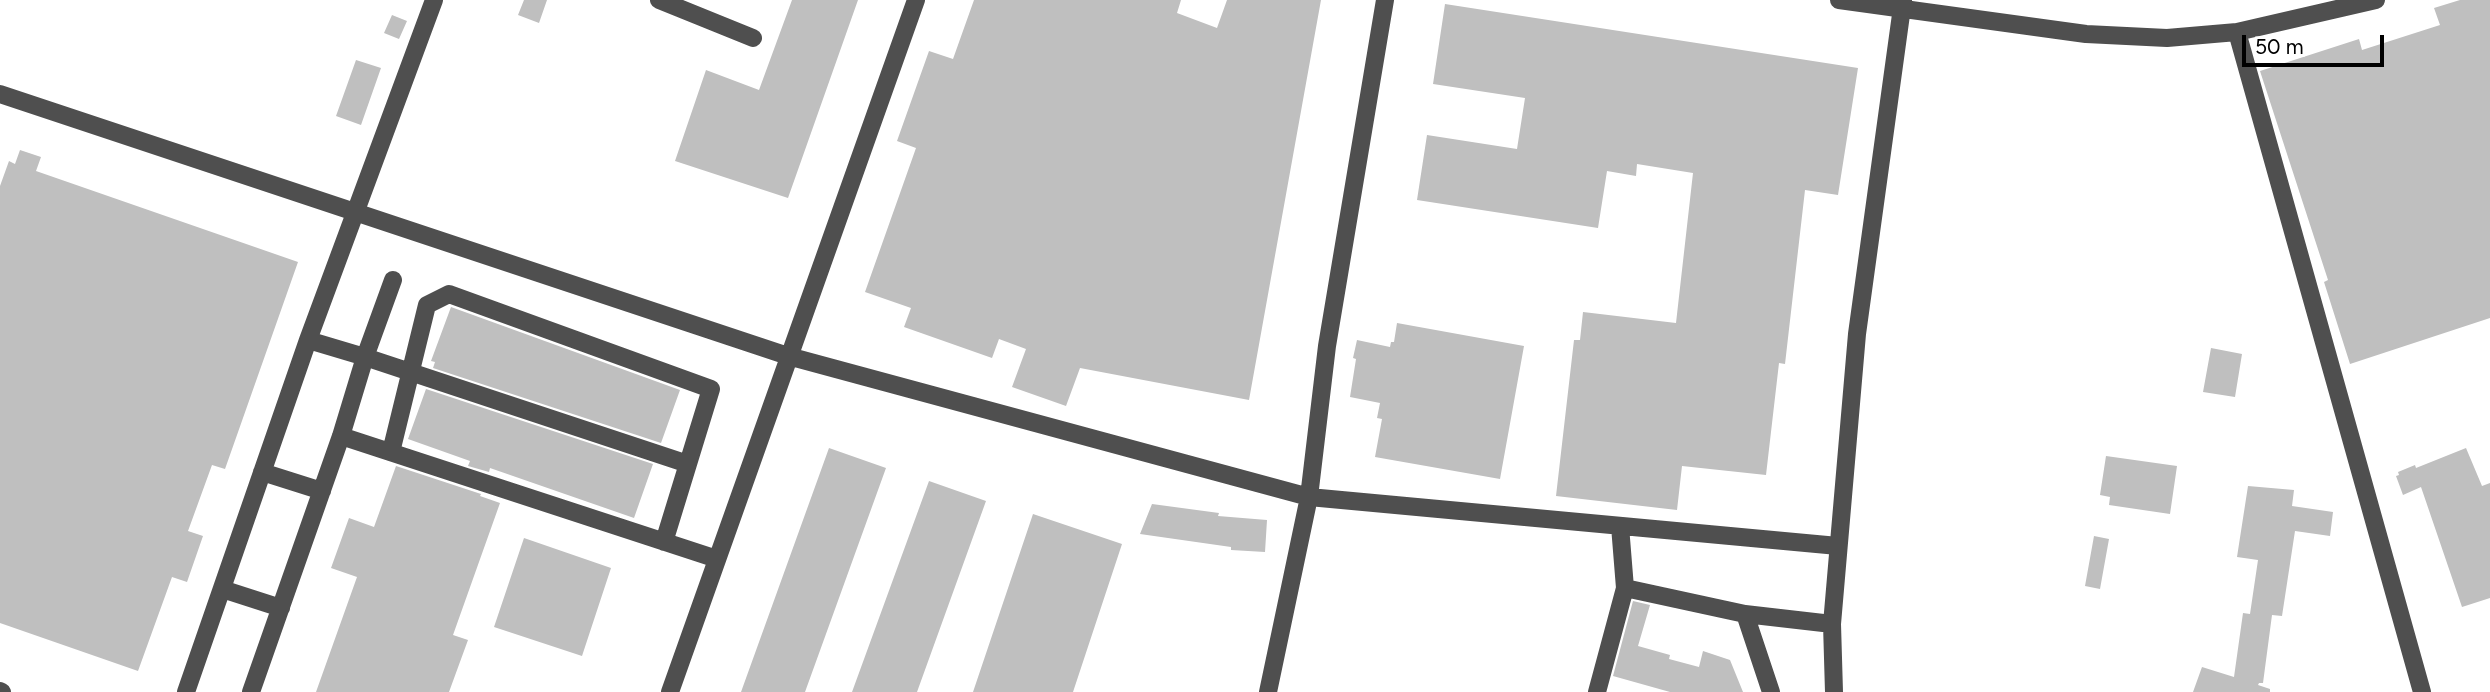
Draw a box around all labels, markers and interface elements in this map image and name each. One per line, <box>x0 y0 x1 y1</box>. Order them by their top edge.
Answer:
scale bar <box>2245 21 2387 65</box>
text: 50 m <box>2255 34 2304 59</box>

